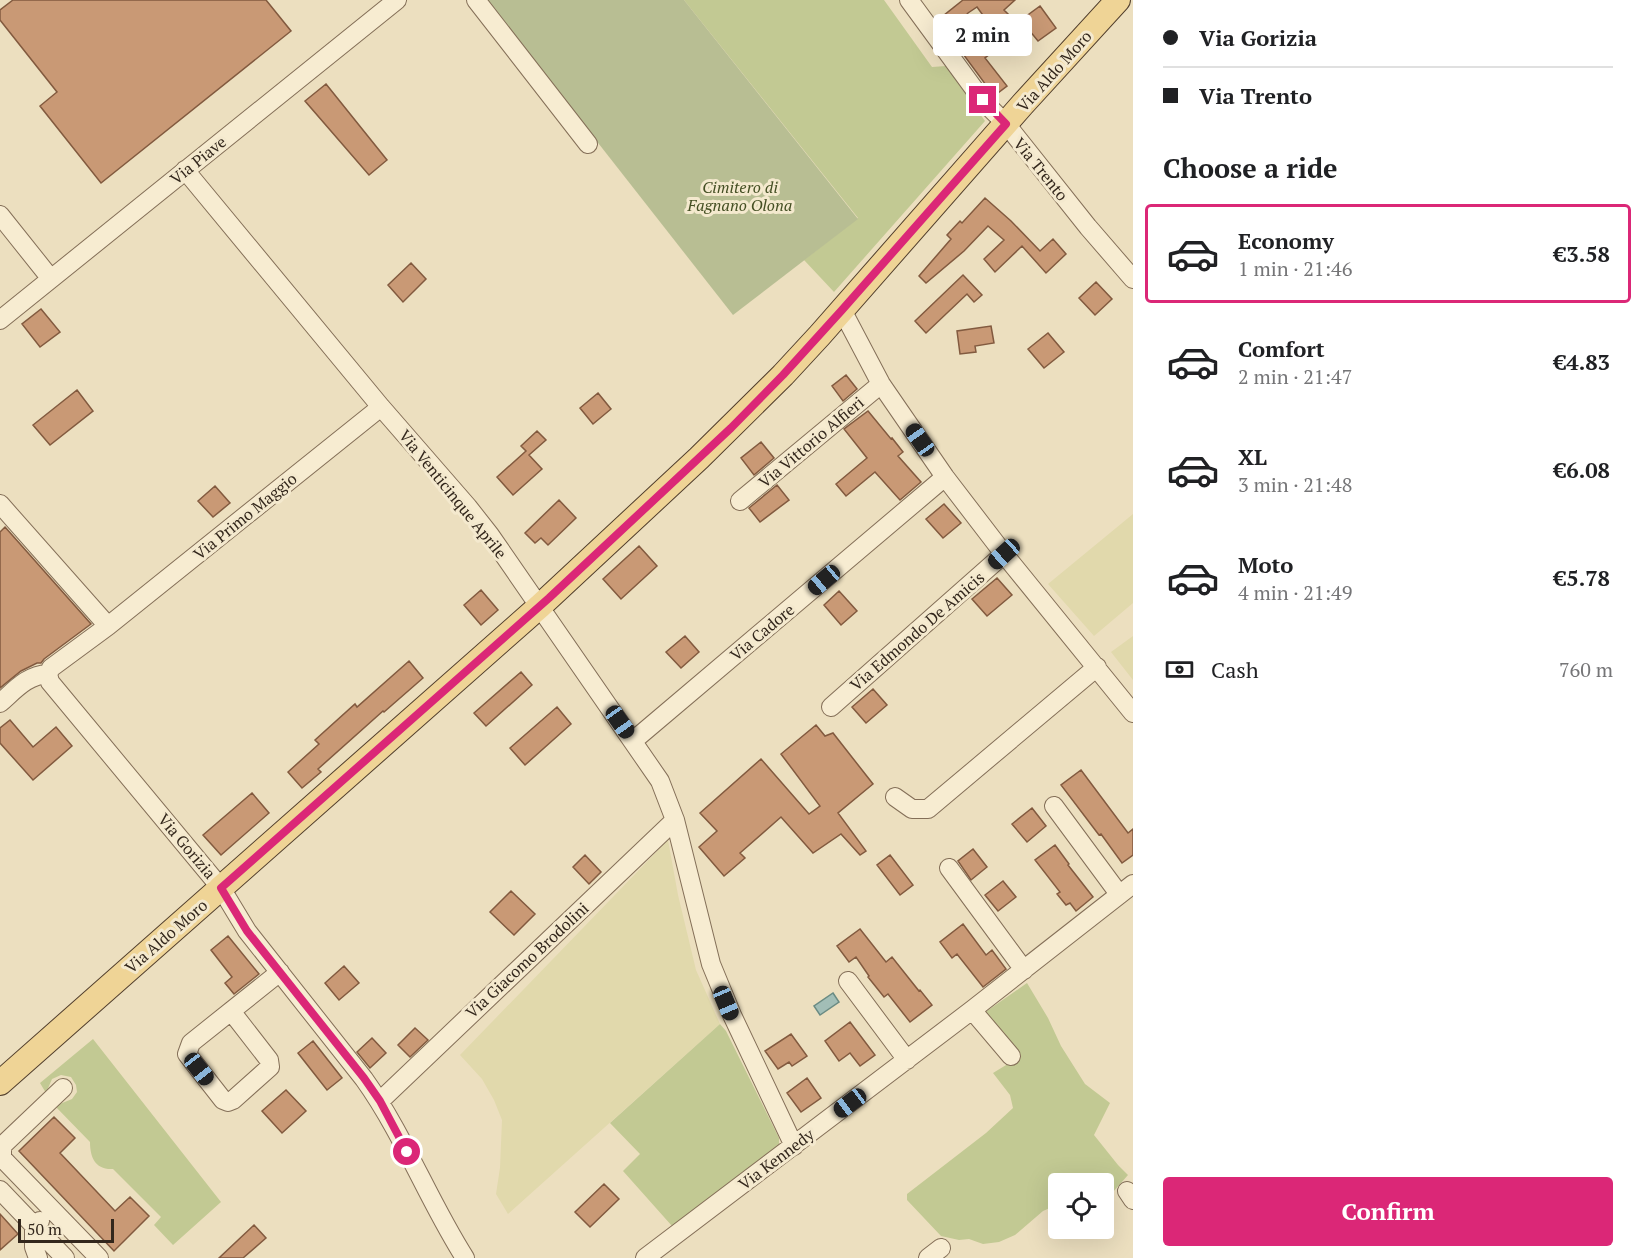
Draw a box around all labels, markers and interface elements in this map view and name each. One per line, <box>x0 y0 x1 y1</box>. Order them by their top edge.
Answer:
callout: 2 min <box>934 13 1032 55</box>
text: 2 min <box>955 21 1010 48</box>
text: Via Gorizia <box>1199 23 1317 52</box>
street label: Via Aldo Moro <box>1012 25 1097 116</box>
text: Via Trento <box>1199 81 1312 110</box>
route end <box>969 86 996 113</box>
street label: Via Piave <box>165 131 231 189</box>
street label: Via Trento <box>1009 133 1073 205</box>
text: Choose a ride <box>1163 150 1338 186</box>
park label: Cimitero di Fagnano Olona <box>687 176 792 216</box>
text: Economy <box>1238 226 1334 255</box>
icon: car <box>1166 227 1220 281</box>
text: €3.58 <box>1554 239 1610 268</box>
text: 1 min · 21:46 <box>1238 255 1352 282</box>
text: Comfort <box>1238 334 1324 363</box>
icon: car <box>1166 335 1220 389</box>
text: €4.83 <box>1554 347 1610 376</box>
text: 2 min · 21:47 <box>1238 363 1352 390</box>
street label: Via Vittorio Alfieri <box>754 391 869 493</box>
car <box>902 420 938 460</box>
street label: Via Venticinque Aprile <box>394 425 512 563</box>
text: XL <box>1238 442 1267 471</box>
icon: car <box>1166 443 1220 497</box>
text: €6.08 <box>1554 455 1610 484</box>
street label: Via Primo Maggio <box>189 467 301 565</box>
text: 3 min · 21:48 <box>1238 471 1352 498</box>
car <box>985 535 1023 573</box>
text: Moto <box>1238 550 1293 579</box>
icon: car <box>1166 551 1220 605</box>
car <box>804 562 844 598</box>
text: €5.78 <box>1554 563 1610 592</box>
street label: Via Edmondo De Amicis <box>845 566 989 696</box>
text: 4 min · 21:49 <box>1238 579 1352 606</box>
street label: Via Cadore <box>725 598 799 666</box>
icon: cash <box>1163 653 1196 686</box>
text: Cash <box>1211 655 1259 684</box>
text: 760 m <box>1559 656 1613 683</box>
car <box>602 702 638 742</box>
street label: Via Gorizia <box>153 809 221 883</box>
street label: Via Aldo Moro <box>120 894 212 978</box>
street label: Via Giacomo Brodolini <box>461 897 593 1023</box>
car <box>711 983 741 1023</box>
car <box>181 1049 217 1089</box>
car <box>830 1085 870 1121</box>
street label: Via Kennedy <box>734 1123 819 1195</box>
route start <box>393 1138 420 1165</box>
map controls <box>1048 1173 1114 1239</box>
button: locate <box>1048 1173 1114 1239</box>
button: Confirm <box>1163 1177 1613 1246</box>
scale bar <box>18 1216 114 1244</box>
text: 50 m <box>27 1218 62 1240</box>

